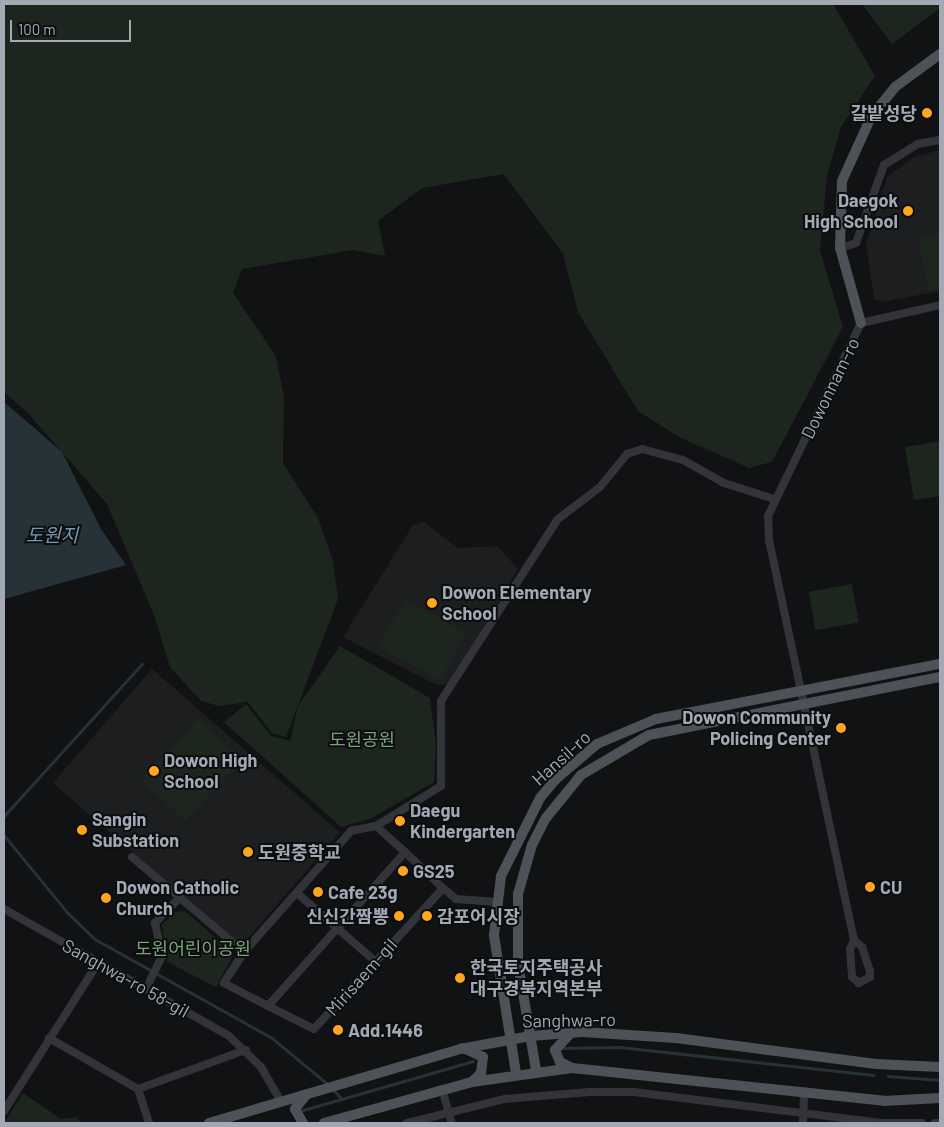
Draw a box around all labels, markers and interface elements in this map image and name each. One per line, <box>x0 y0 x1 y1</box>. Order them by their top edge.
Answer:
scale bar <box>12 10 134 42</box>
text: 100 m <box>18 20 56 38</box>
place label: 갈밭성당 <box>851 102 917 124</box>
marker: 갈밭성당 <box>921 107 933 119</box>
place label: Daegok High School <box>804 190 898 232</box>
marker: Daegok High School <box>902 205 914 217</box>
street label: Dowonnam-ro <box>796 334 864 442</box>
water label: 도원지 <box>26 524 78 546</box>
place label: Dowon Elementary School <box>442 582 592 624</box>
marker: Dowon Elementary School <box>426 597 438 609</box>
place label: Dowon Community Policing Center <box>682 707 831 750</box>
marker: Dowon Community Policing Center <box>835 722 847 734</box>
street label: Hansil-ro <box>527 726 595 790</box>
park label: 도원공원 <box>329 728 395 750</box>
place label: Dowon High School <box>164 750 257 792</box>
marker: Dowon High School <box>148 765 160 777</box>
place label: Daegu Kindergarten <box>410 800 515 842</box>
place label: Sangin Substation <box>92 809 179 852</box>
marker: Daegu Kindergarten <box>394 815 406 827</box>
marker: Sangin Substation <box>76 824 88 836</box>
place label: 도원중학교 <box>258 841 341 863</box>
marker: 도원중학교 <box>242 846 254 858</box>
place label: GS25 <box>413 860 455 882</box>
marker: GS25 <box>397 865 409 877</box>
place label: CU <box>880 876 902 898</box>
place label: Dowon Catholic Church <box>116 877 239 920</box>
place label: Cafe 23g <box>328 881 398 903</box>
marker: CU <box>864 881 876 893</box>
marker: Cafe 23g <box>312 886 324 898</box>
marker: Dowon Catholic Church <box>100 892 112 904</box>
place label: 신신간짬뽕 <box>306 905 389 927</box>
place label: 감포어시장 <box>437 905 520 927</box>
marker: 신신간짬뽕 <box>393 910 405 922</box>
marker: 감포어시장 <box>421 910 433 922</box>
street label: Sanghwa-ro 58-gil <box>59 934 193 1022</box>
street label: Mirisaem-gil <box>321 934 401 1020</box>
park label: 도원어린이공원 <box>135 937 251 959</box>
place label: 한국토지주택공사 대구경북지역본부 <box>470 957 602 1000</box>
marker: 한국토지주택공사 대구경북지역본부 <box>454 972 466 984</box>
street label: Sanghwa-ro <box>522 1008 616 1032</box>
place label: Add.1446 <box>348 1019 423 1041</box>
marker: Add.1446 <box>332 1024 344 1036</box>

